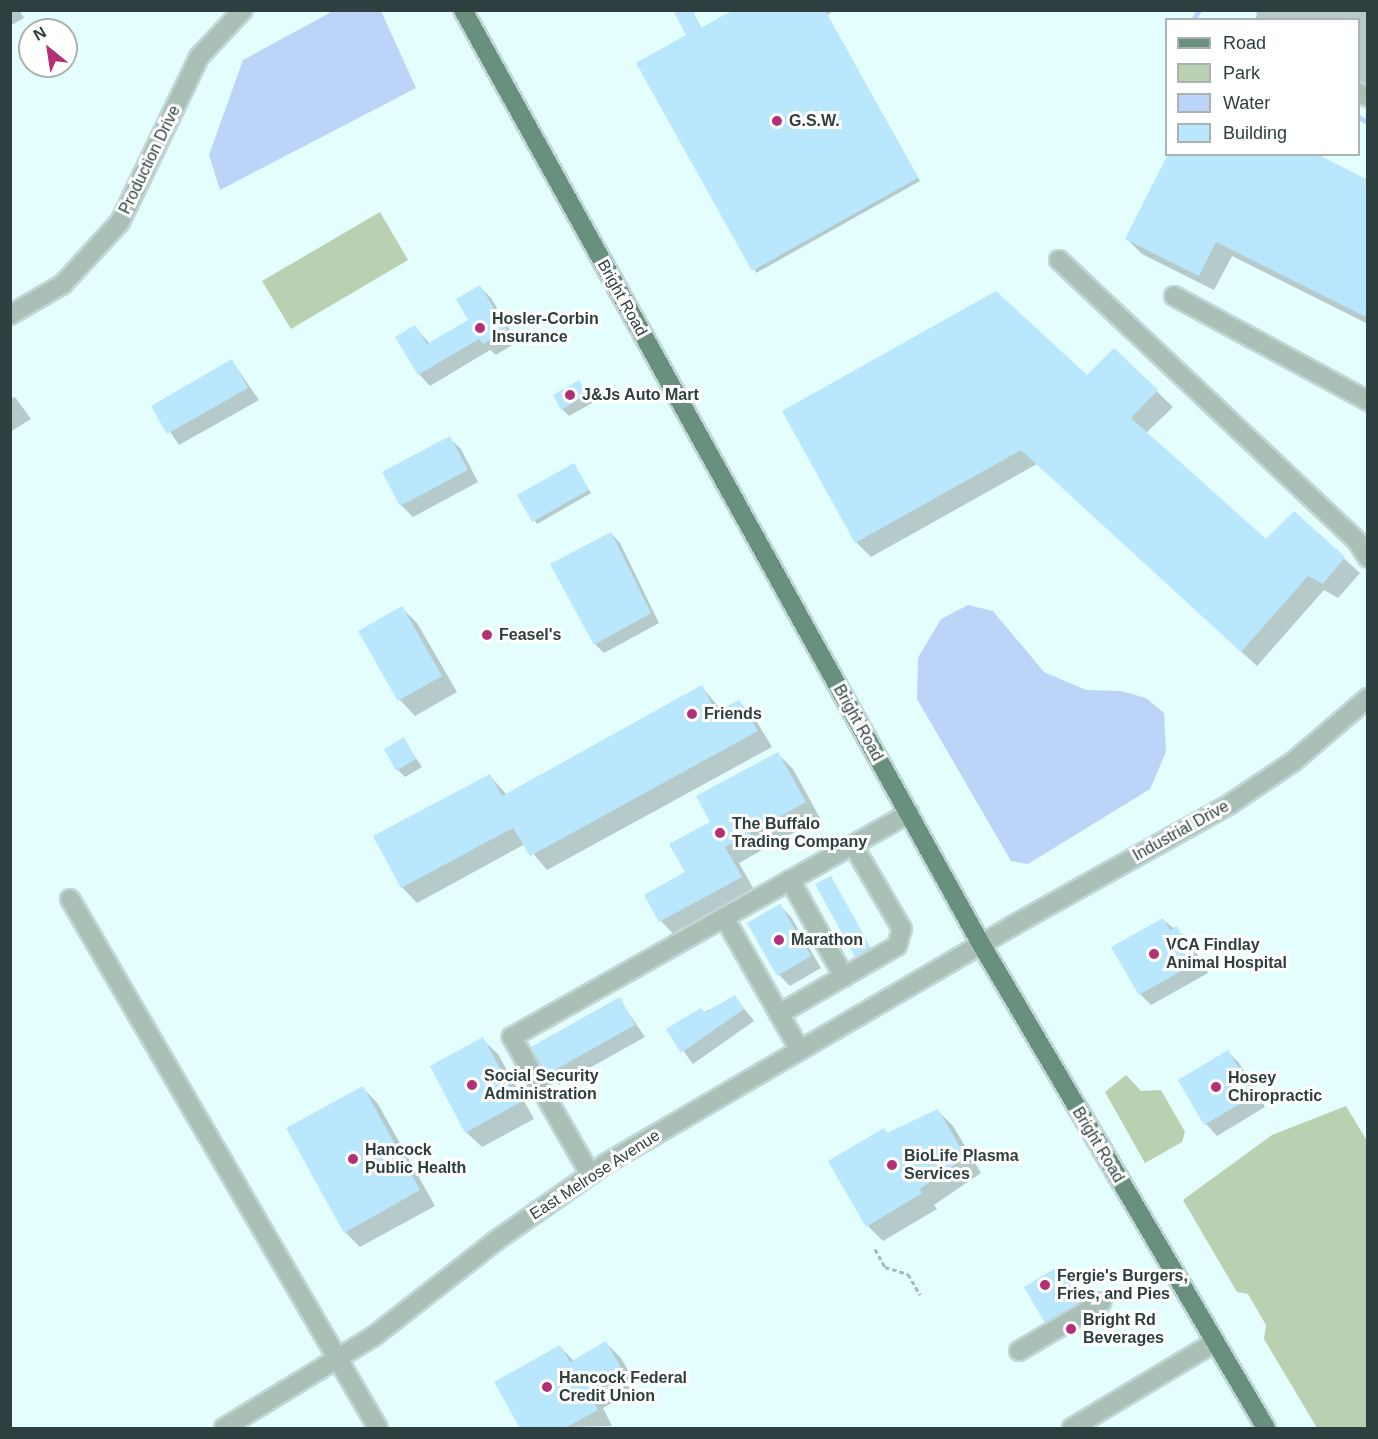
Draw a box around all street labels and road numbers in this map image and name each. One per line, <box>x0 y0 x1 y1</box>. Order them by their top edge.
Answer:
street label: Production Drive <box>115 103 185 217</box>
street label: Bright Road <box>593 256 651 340</box>
street label: Bright Road <box>829 681 887 765</box>
street label: Industrial Drive <box>1130 797 1232 865</box>
street label: Bright Road <box>1068 1104 1128 1186</box>
street label: East Melrose Avenue <box>526 1126 664 1224</box>

